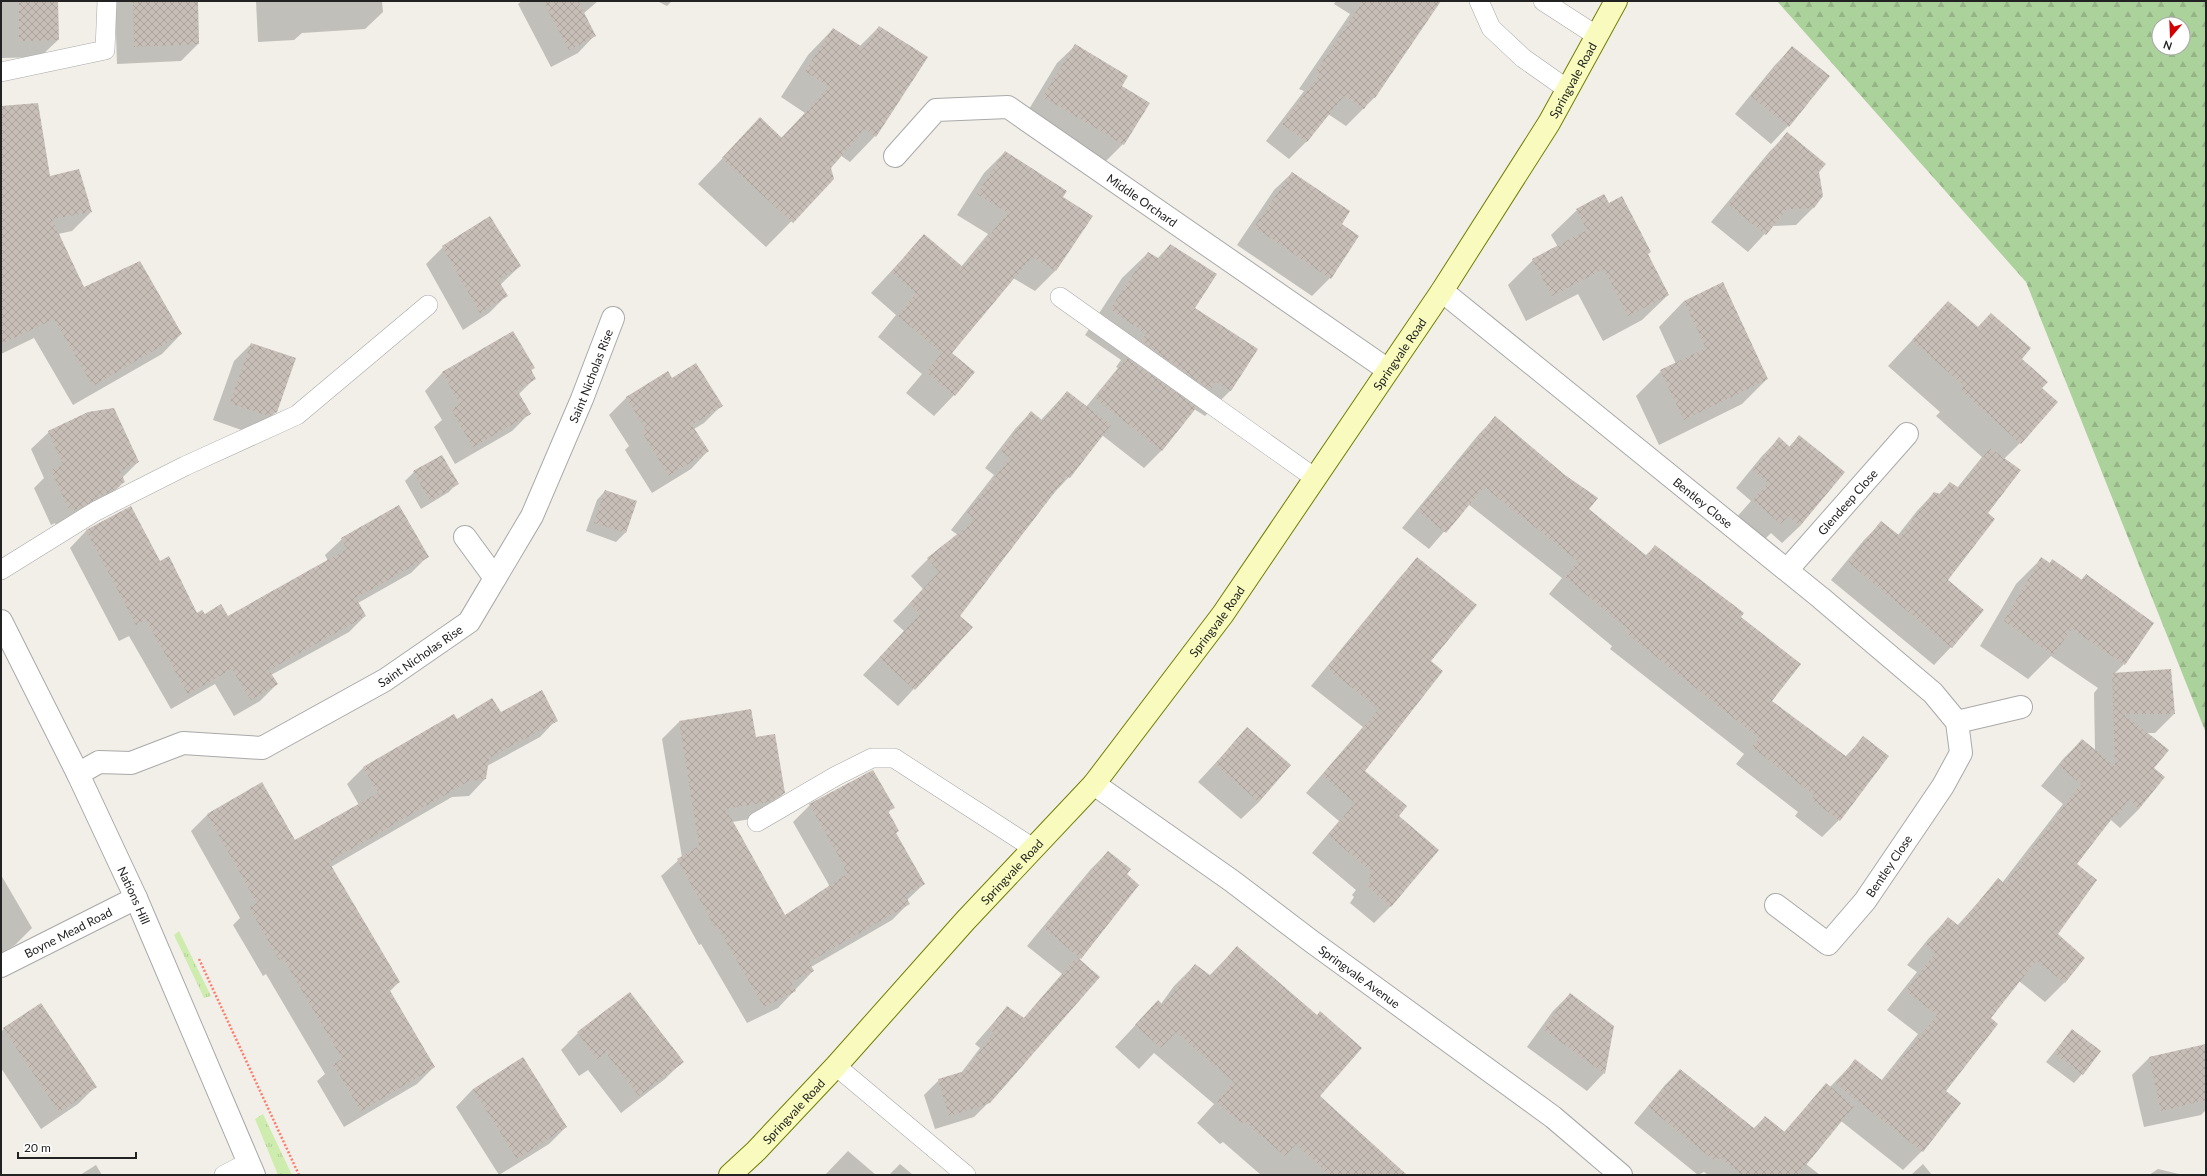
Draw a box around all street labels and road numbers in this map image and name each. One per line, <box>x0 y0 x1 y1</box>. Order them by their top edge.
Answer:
street label: Springvale Road <box>1546 40 1599 121</box>
street label: Middle Orchard <box>1104 170 1181 230</box>
street label: Springvale Road <box>1369 315 1429 393</box>
street label: Saint Nicholas Rise <box>565 327 616 425</box>
street label: Glendeep Close <box>1814 466 1880 538</box>
street label: Bentley Close <box>1670 474 1736 531</box>
street label: Springvale Road <box>1186 583 1247 660</box>
street label: Saint Nicholas Rise <box>375 621 465 690</box>
street label: Bentley Close <box>1863 832 1915 900</box>
street label: Springvale Road <box>977 836 1046 907</box>
street label: Nations Hill <box>115 864 154 926</box>
street label: Boyne Mead Road <box>22 904 114 961</box>
street label: Springvale Avenue <box>1316 942 1403 1011</box>
street label: Springvale Road <box>759 1075 828 1147</box>

